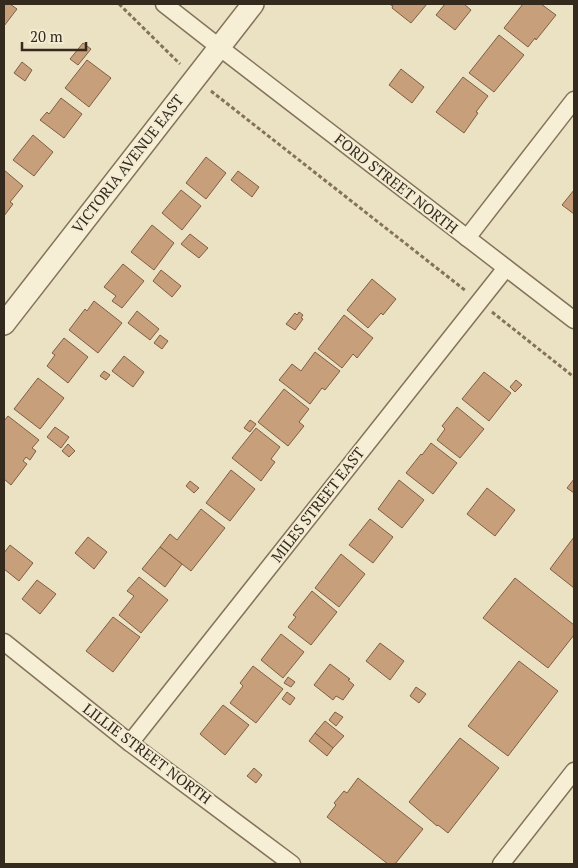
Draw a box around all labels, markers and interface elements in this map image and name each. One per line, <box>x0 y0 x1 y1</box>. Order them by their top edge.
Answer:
scale bar <box>22 20 86 52</box>
text: 20 m <box>30 26 63 46</box>
street label: VICTORIA AVENUE EAST <box>67 90 188 237</box>
street label: FORD STREET NORTH <box>331 129 463 238</box>
street label: MILES STREET EAST <box>266 443 368 566</box>
street label: LILLIE STREET NORTH <box>79 698 216 808</box>

